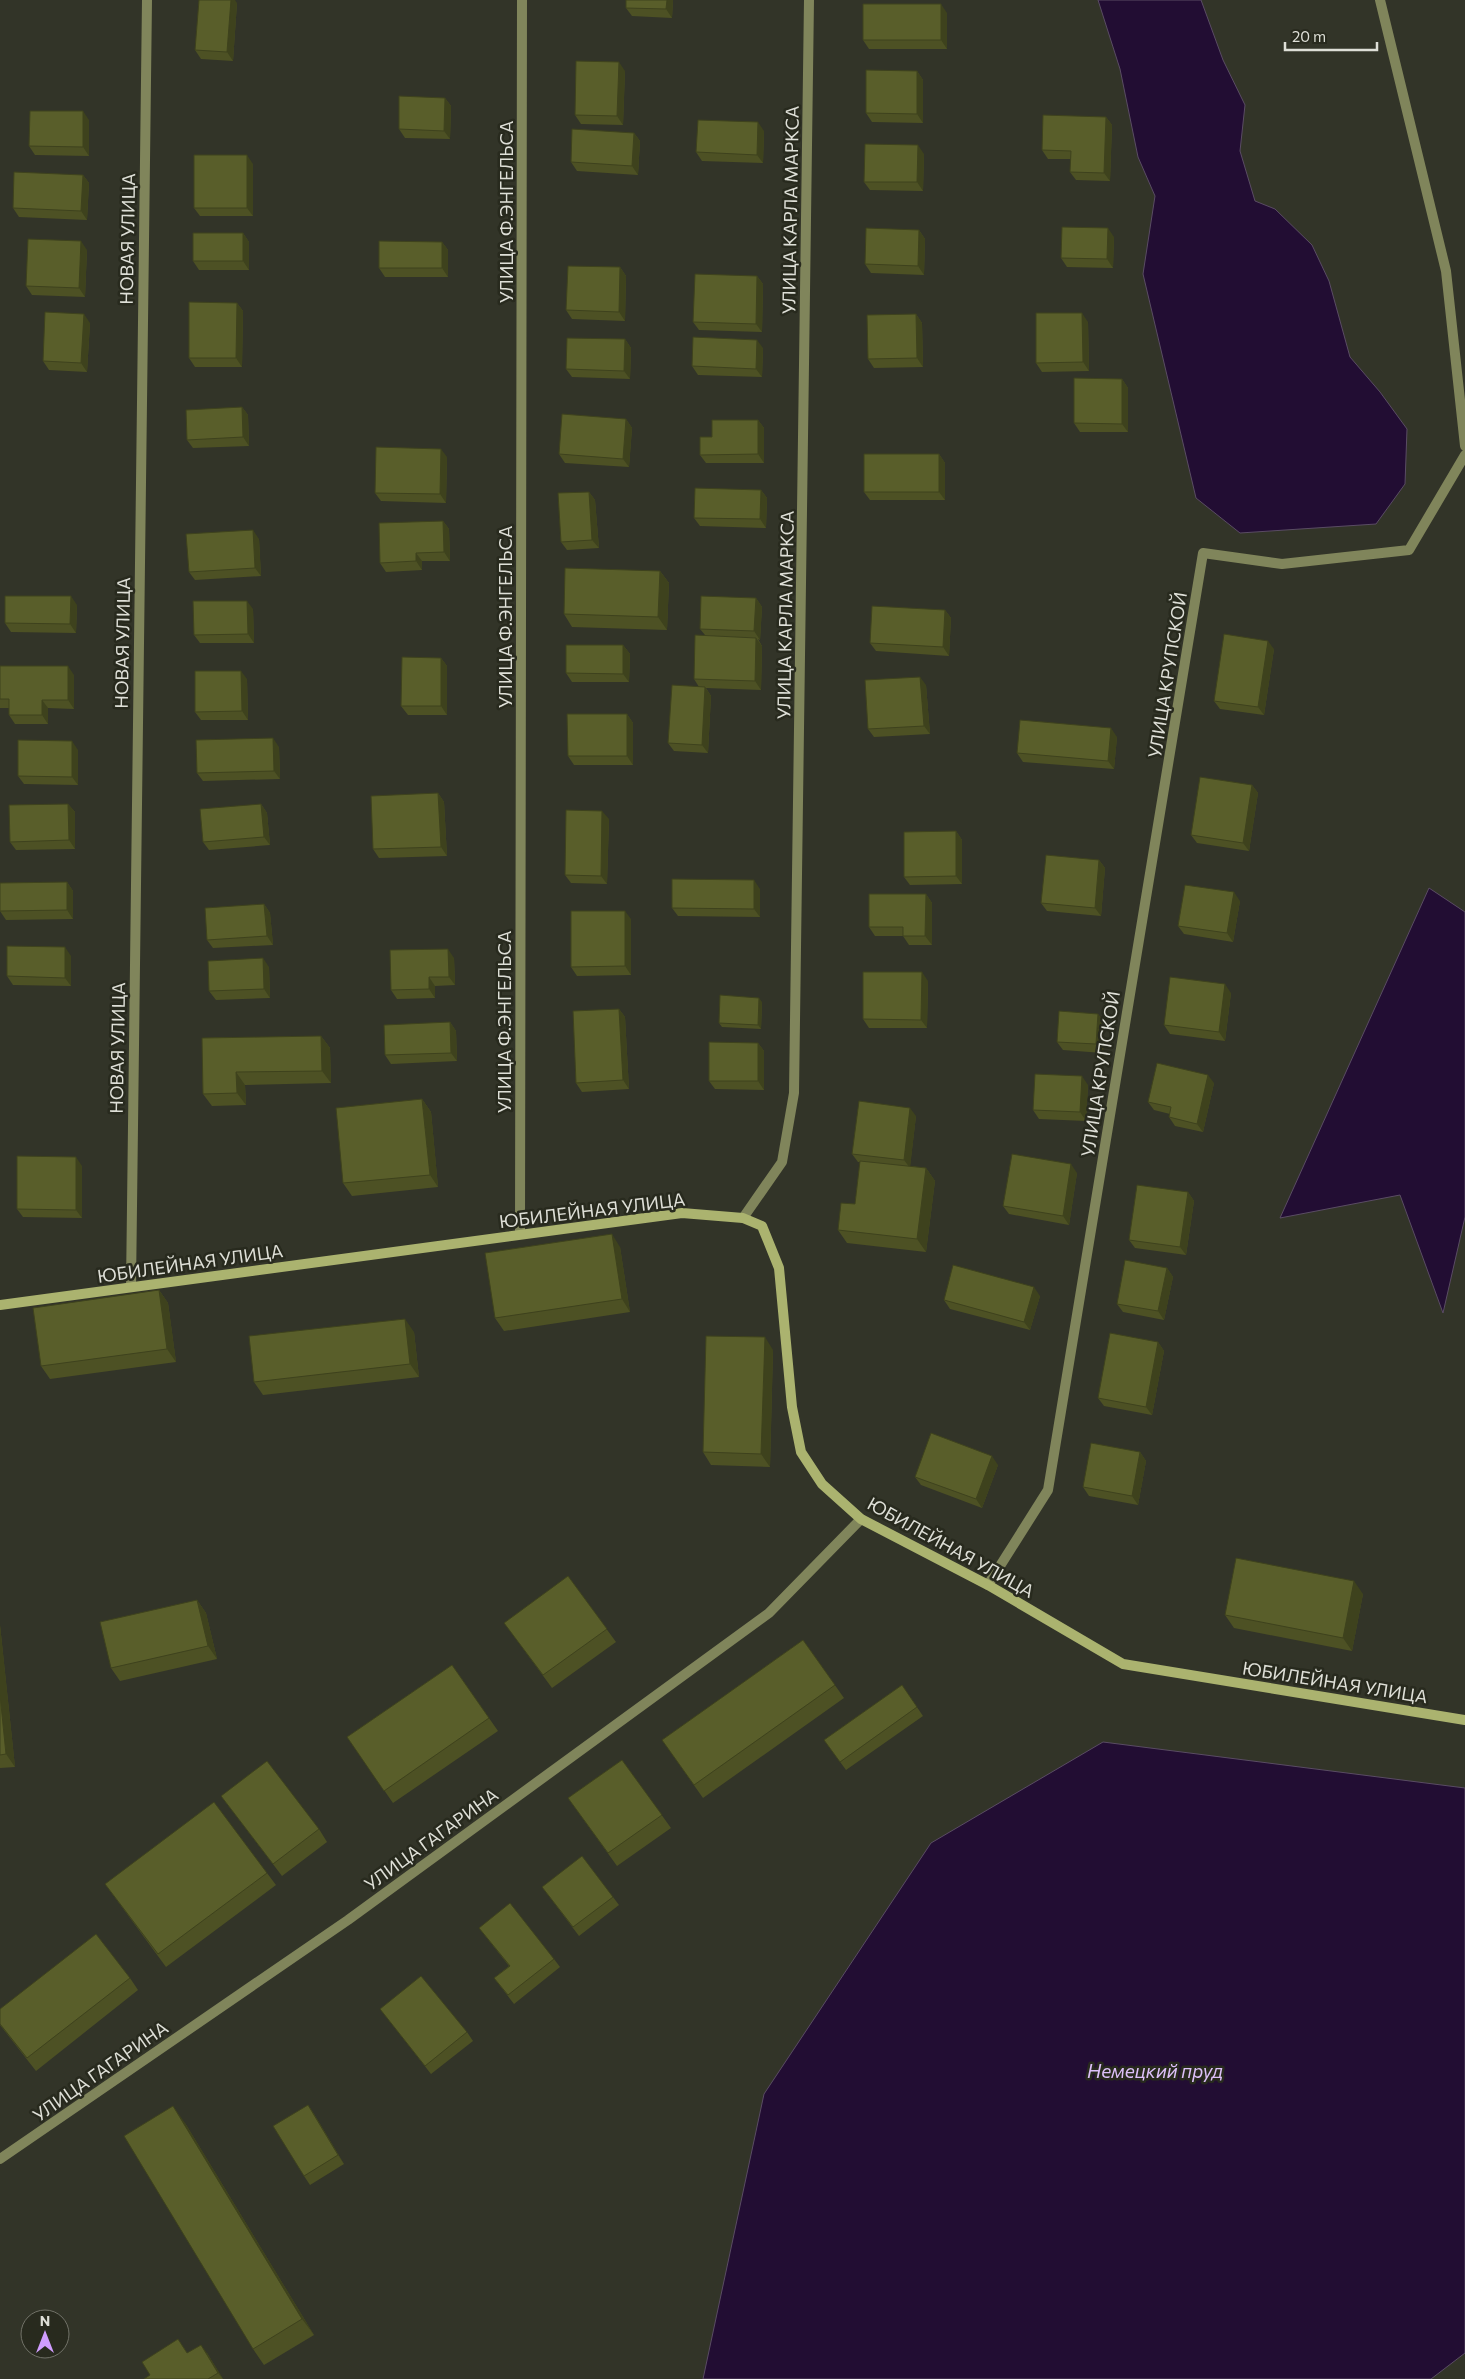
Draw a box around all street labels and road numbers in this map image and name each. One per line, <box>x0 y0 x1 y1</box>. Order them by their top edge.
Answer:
street label: УЛИЦА КАРЛА МАРКСА <box>777 105 803 315</box>
street label: УЛИЦА Ф.ЭНГЕЛЬСА <box>495 121 517 303</box>
street label: НОВАЯ УЛИЦА <box>115 173 139 305</box>
street label: УЛИЦА КАРЛА МАРКСА <box>772 510 798 720</box>
street label: УЛИЦА Ф.ЭНГЕЛЬСА <box>494 526 516 708</box>
street label: НОВАЯ УЛИЦА <box>110 577 134 709</box>
street label: УЛИЦА КРУПСКОЙ <box>1143 590 1191 760</box>
street label: УЛИЦА Ф.ЭНГЕЛЬСА <box>493 931 515 1113</box>
street label: НОВАЯ УЛИЦА <box>105 982 129 1114</box>
street label: УЛИЦА КРУПСКОЙ <box>1076 989 1124 1159</box>
street label: ЮБИЛЕЙНАЯ УЛИЦА <box>498 1188 686 1232</box>
street label: ЮБИЛЕЙНАЯ УЛИЦА <box>96 1239 284 1287</box>
street label: ЮБИЛЕЙНАЯ УЛИЦА <box>864 1492 1038 1602</box>
street label: ЮБИЛЕЙНАЯ УЛИЦА <box>1241 1656 1429 1708</box>
street label: УЛИЦА ГАГАРИНА <box>360 1783 502 1895</box>
street label: УЛИЦА ГАГАРИНА <box>28 2016 172 2126</box>

